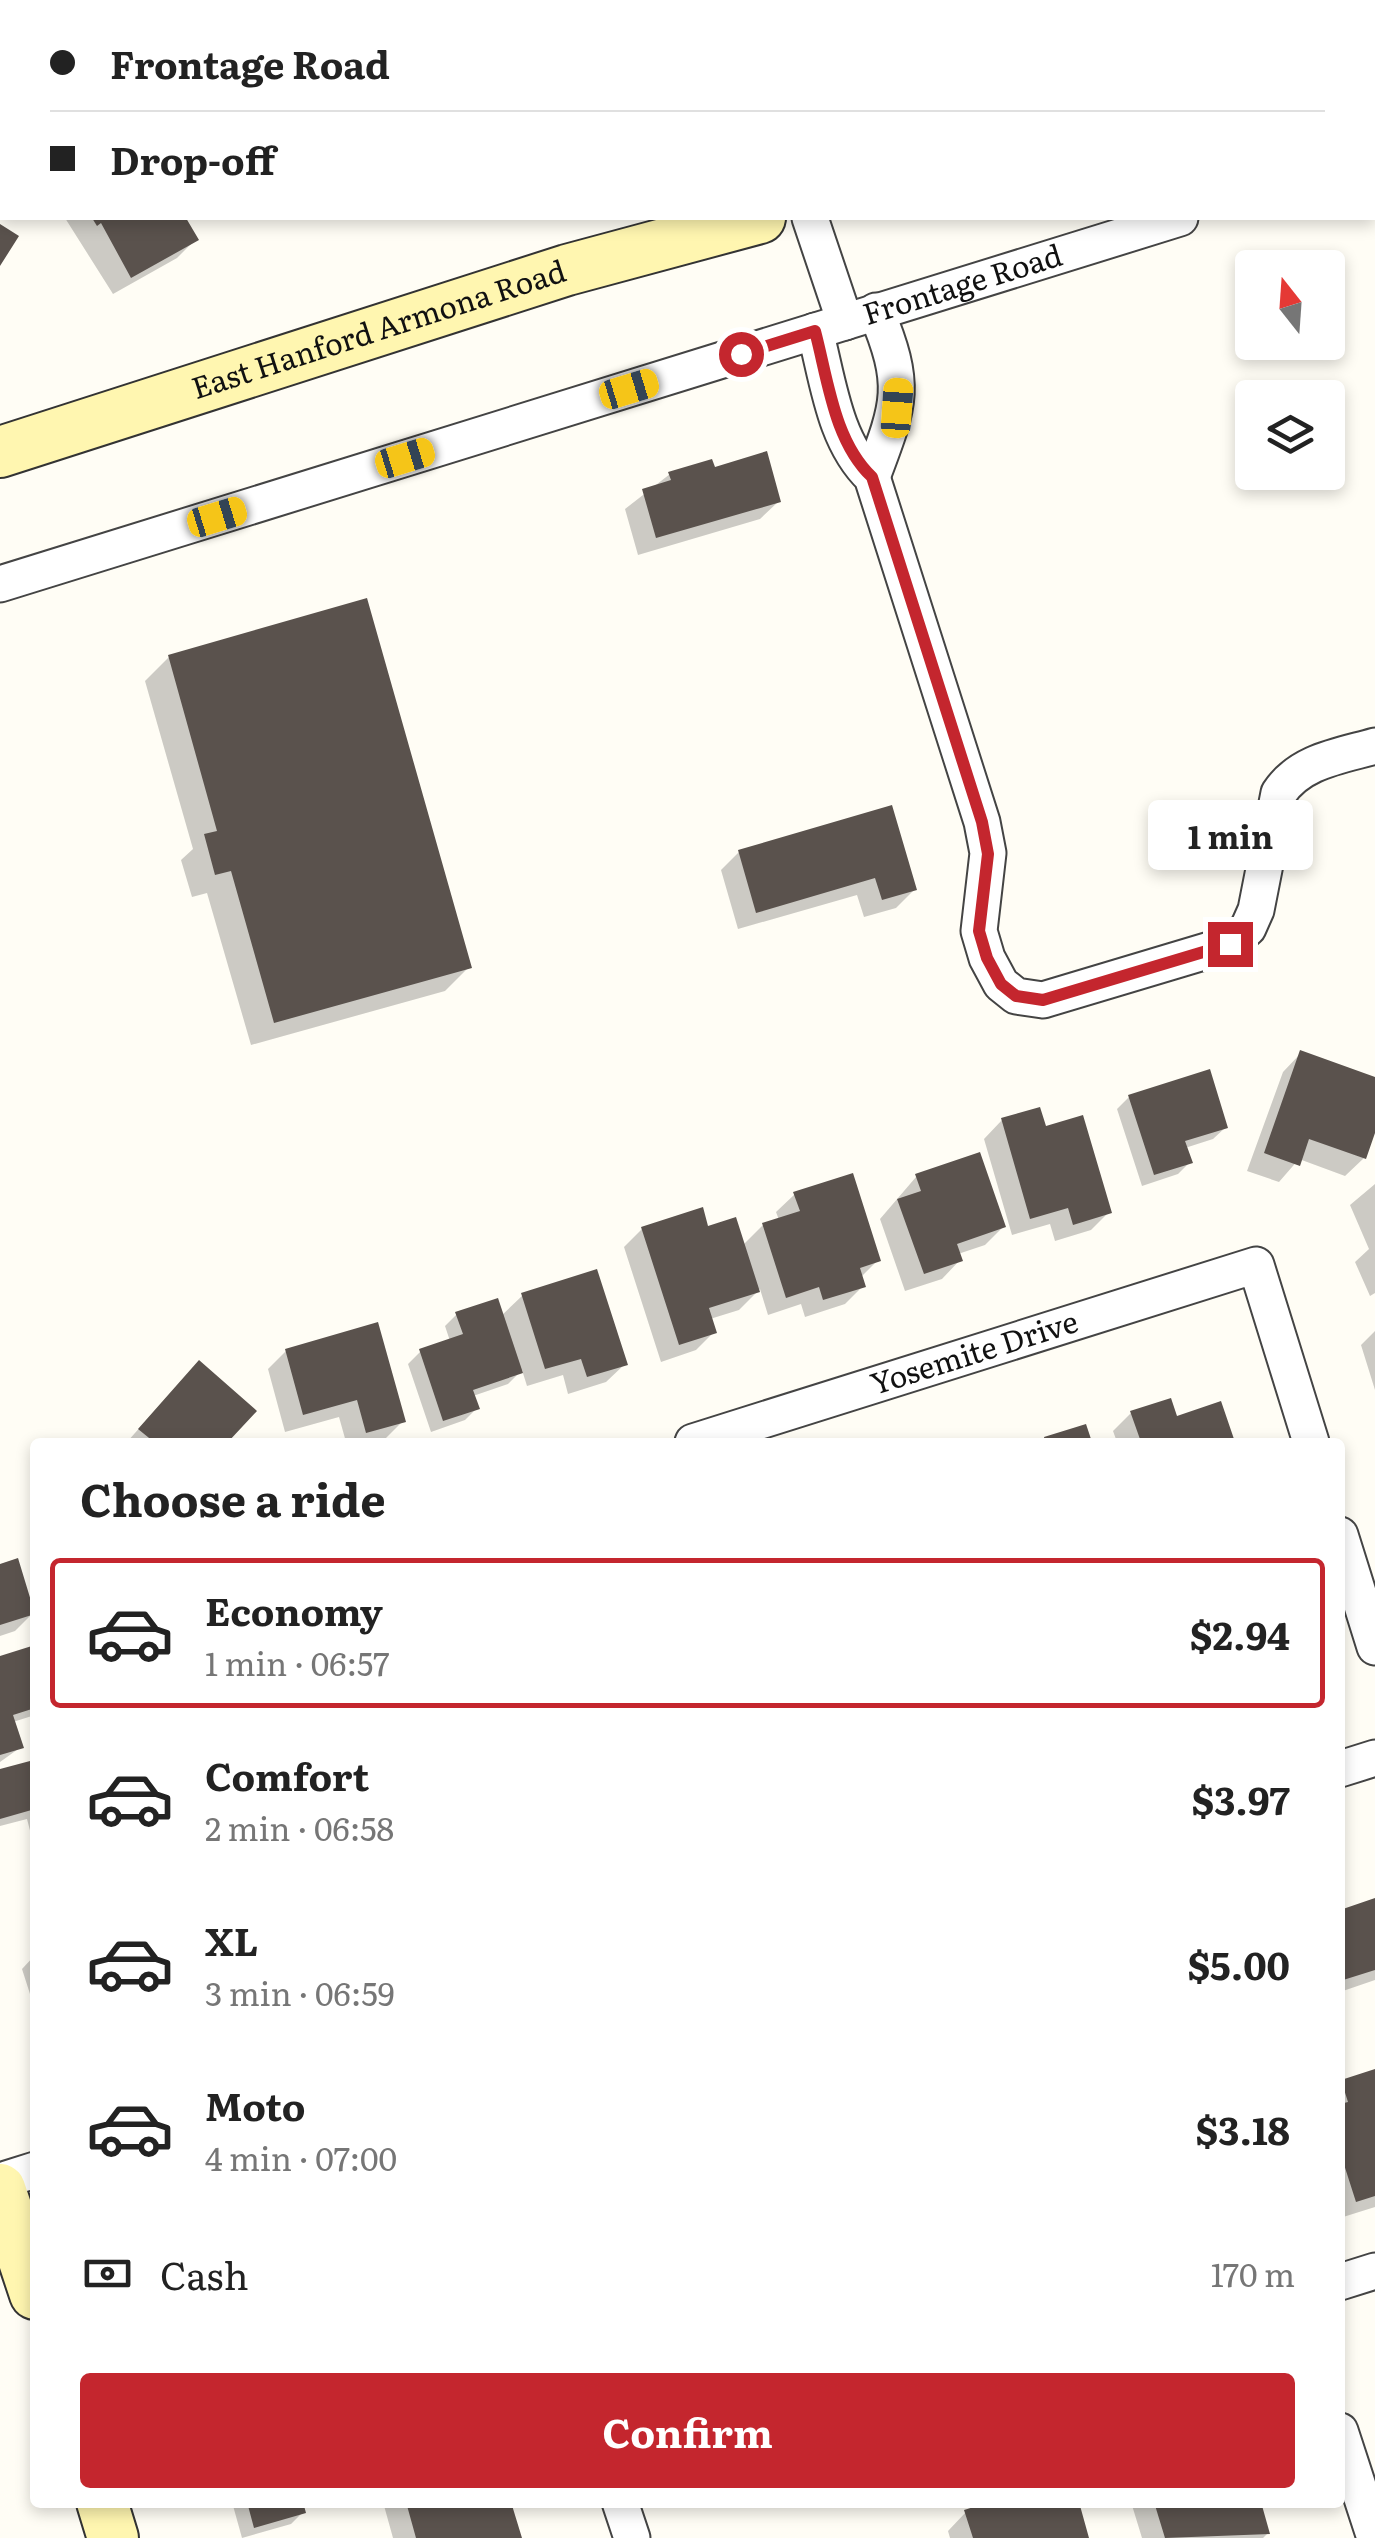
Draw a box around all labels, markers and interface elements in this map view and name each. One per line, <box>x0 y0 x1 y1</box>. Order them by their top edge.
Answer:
text: Frontage Road <box>110 34 390 91</box>
text: Drop-off <box>110 130 275 187</box>
street label: Frontage Road <box>857 231 1067 334</box>
street label: East Hanford Armona Road <box>185 247 571 408</box>
north arrow <box>1235 250 1345 360</box>
map controls <box>1235 250 1345 490</box>
route start <box>719 332 764 377</box>
car <box>596 366 662 412</box>
car <box>880 377 914 439</box>
button: layers <box>1235 380 1345 490</box>
car <box>372 435 438 481</box>
car <box>184 494 250 540</box>
callout: 1 min <box>1148 799 1312 869</box>
text: 1 min <box>1188 811 1273 859</box>
route end <box>1208 922 1253 967</box>
street label: Yosemite Drive <box>864 1297 1083 1404</box>
text: Choose a ride <box>80 1464 386 1531</box>
text: Economy <box>205 1581 383 1638</box>
icon: car <box>85 1588 175 1678</box>
text: $2.94 <box>1190 1605 1290 1662</box>
text: 1 min · 06:57 <box>205 1638 389 1686</box>
text: Comfort <box>205 1746 369 1803</box>
icon: car <box>85 1753 175 1843</box>
text: $3.97 <box>1192 1770 1290 1827</box>
text: 2 min · 06:58 <box>205 1803 394 1851</box>
text: XL <box>205 1911 258 1968</box>
icon: car <box>85 1918 175 2008</box>
text: $5.00 <box>1187 1935 1290 1992</box>
text: 3 min · 06:59 <box>205 1968 394 2016</box>
text: Moto <box>205 2076 305 2133</box>
icon: car <box>85 2083 175 2173</box>
text: $3.18 <box>1196 2100 1290 2157</box>
text: 4 min · 07:00 <box>205 2133 397 2181</box>
text: Cash <box>160 2245 249 2302</box>
icon: cash <box>80 2246 135 2301</box>
text: 170 m <box>1211 2249 1295 2297</box>
button: Confirm <box>80 2373 1295 2488</box>

